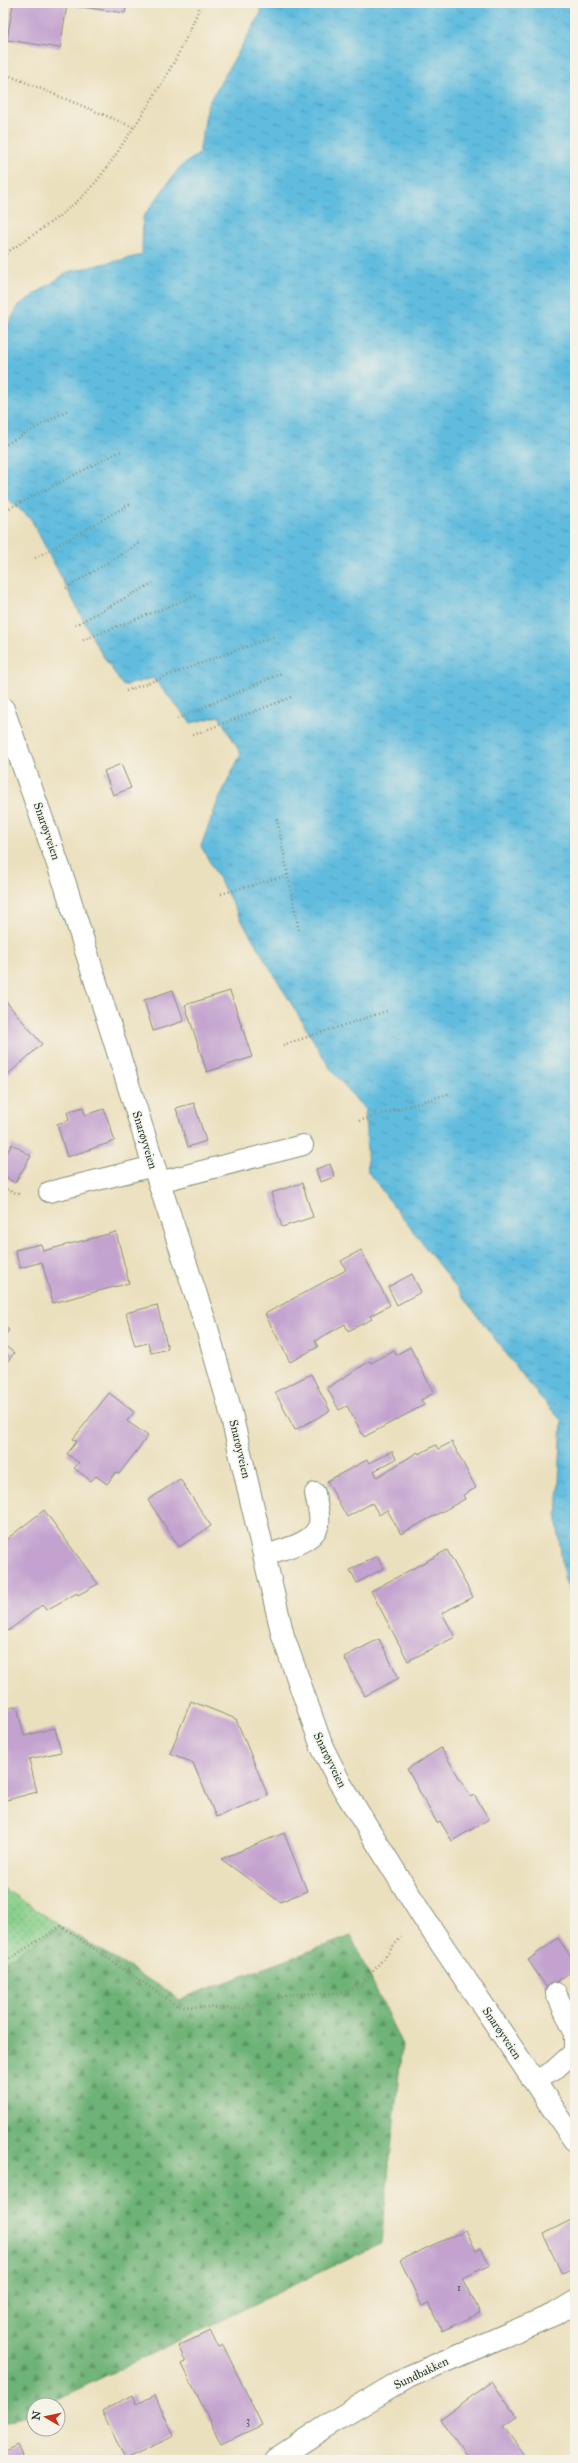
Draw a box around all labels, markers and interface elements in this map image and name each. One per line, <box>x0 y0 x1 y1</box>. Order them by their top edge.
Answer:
street label: Snarøyveien <box>31 800 64 862</box>
street label: Snarøyveien <box>130 1109 161 1171</box>
street label: Snarøyveien <box>226 1418 254 1480</box>
street label: Snarøyveien <box>311 1730 350 1790</box>
street label: Snarøyveien <box>479 2004 525 2062</box>
house number: 1 <box>457 2282 461 2294</box>
street label: Sundbakken <box>391 2354 451 2392</box>
north arrow <box>26 2397 66 2437</box>
text: N <box>29 2409 44 2421</box>
house number: 3 <box>246 2415 250 2427</box>

